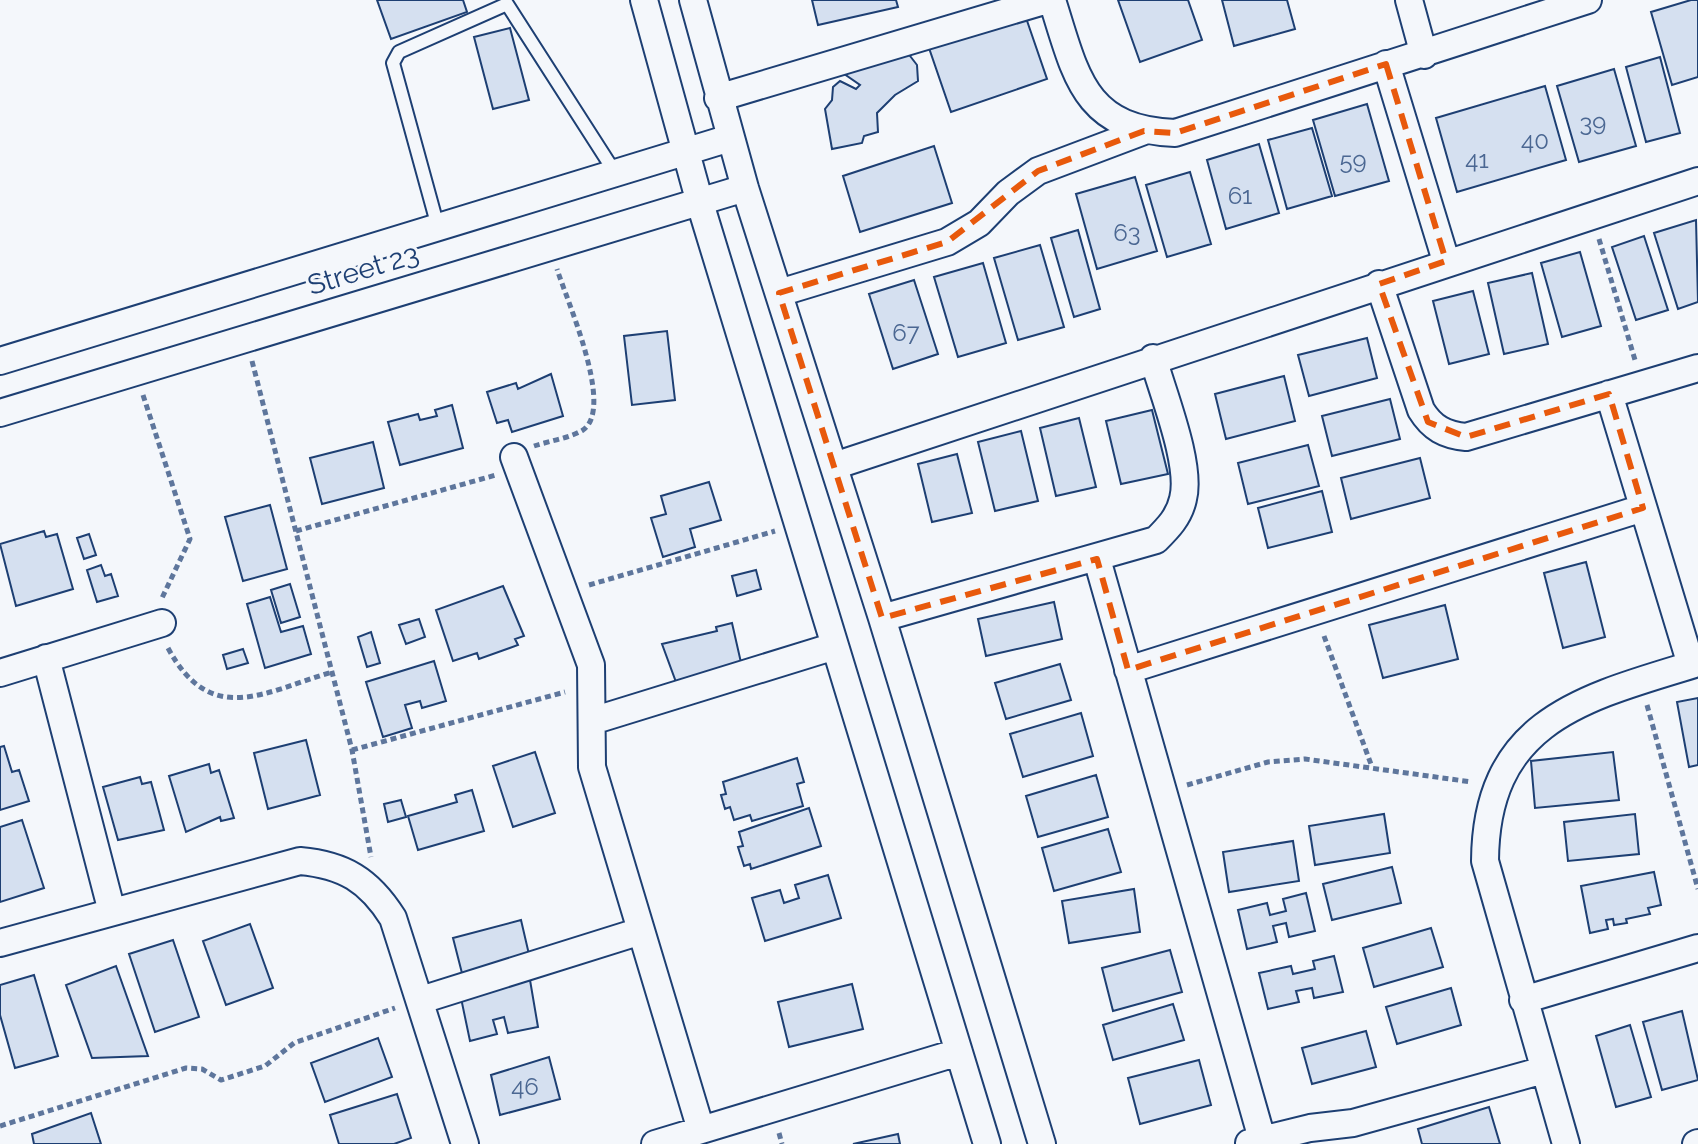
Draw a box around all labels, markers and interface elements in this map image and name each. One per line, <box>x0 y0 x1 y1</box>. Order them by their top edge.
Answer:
house number: 39 <box>1580 108 1606 137</box>
house number: 40 <box>1521 126 1549 155</box>
house number: 41 <box>1465 145 1489 174</box>
house number: 59 <box>1339 146 1367 175</box>
house number: 61 <box>1228 181 1252 210</box>
house number: 63 <box>1113 218 1141 247</box>
street label: Street 23 <box>304 237 423 302</box>
house number: 67 <box>892 318 920 347</box>
house number: 46 <box>511 1072 539 1101</box>

